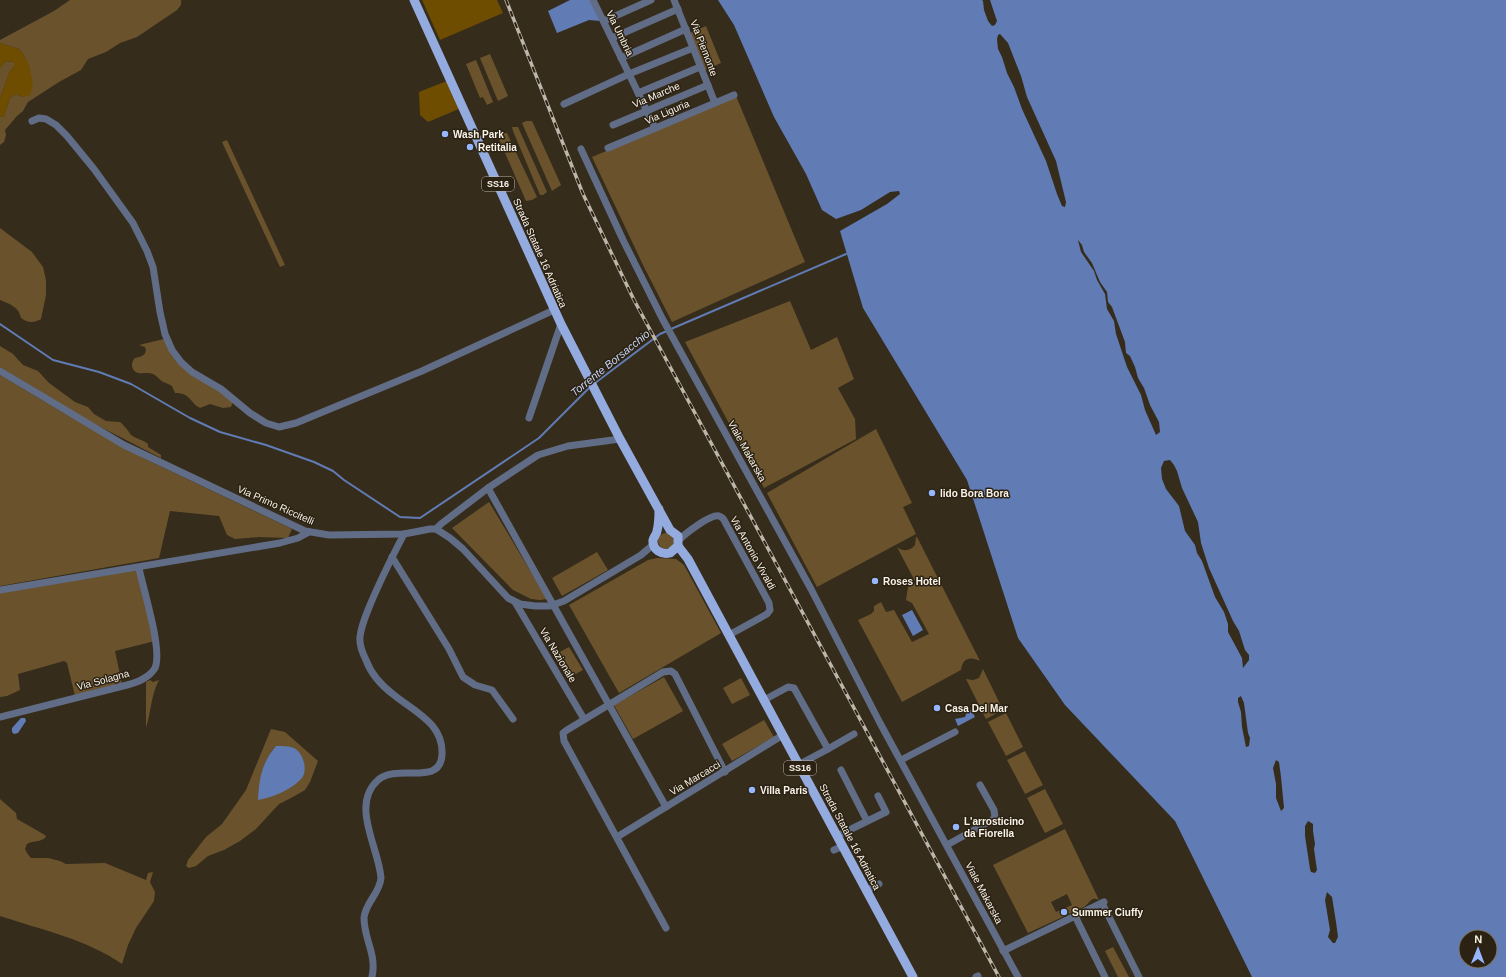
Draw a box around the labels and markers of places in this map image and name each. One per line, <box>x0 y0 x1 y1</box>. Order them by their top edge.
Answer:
marker: Wash Park <box>440 129 450 139</box>
place label: Wash Park <box>453 129 504 140</box>
marker: Retitalia <box>465 142 475 152</box>
place label: Retitalia <box>478 142 517 153</box>
marker: lido Bora Bora <box>927 488 937 498</box>
place label: lido Bora Bora <box>940 488 1009 499</box>
marker: Roses Hotel <box>870 576 880 586</box>
place label: Roses Hotel <box>883 576 941 587</box>
marker: Casa Del Mar <box>932 703 942 713</box>
place label: Casa Del Mar <box>945 703 1008 714</box>
marker: Villa Paris <box>747 785 757 795</box>
place label: Villa Paris <box>760 785 808 796</box>
place label: L'arrosticino da Fiorella <box>964 816 1024 839</box>
marker: L'arrosticino da Fiorella <box>951 822 961 832</box>
marker: Summer Ciuffy <box>1059 907 1069 917</box>
place label: Summer Ciuffy <box>1072 907 1144 918</box>

